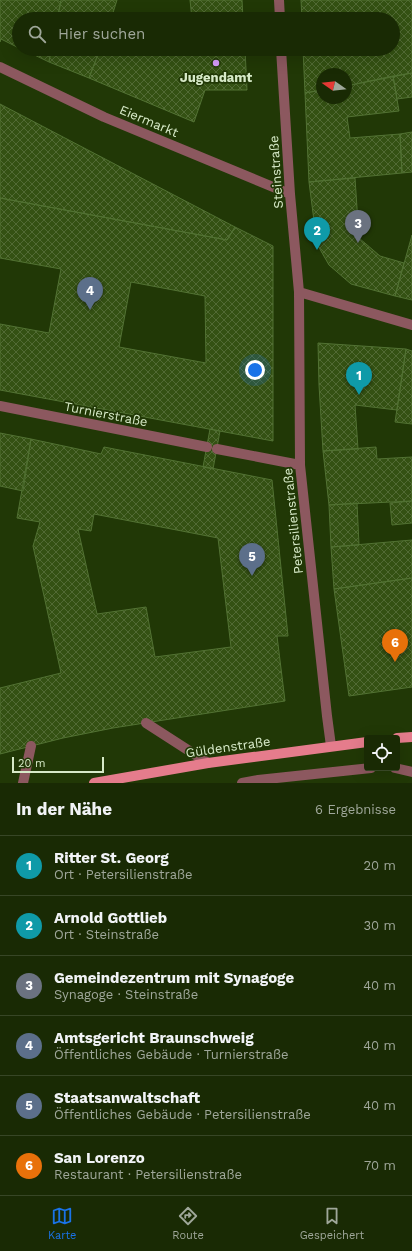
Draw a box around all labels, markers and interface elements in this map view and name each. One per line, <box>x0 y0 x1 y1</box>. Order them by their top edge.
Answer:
search box <box>12 12 400 56</box>
icon: search <box>26 23 48 45</box>
text: Hier suchen <box>58 25 145 43</box>
marker: Jugendamt <box>211 58 221 68</box>
north arrow <box>316 68 352 104</box>
place label: Jugendamt <box>180 70 253 85</box>
street label: Eiermarkt <box>117 102 181 140</box>
street label: Steinstraße <box>266 135 286 209</box>
pin: 3 <box>345 210 371 243</box>
pin: 2 <box>304 217 330 250</box>
pin: 4 <box>77 277 103 310</box>
your location <box>245 360 265 380</box>
pin: 1 <box>346 362 372 395</box>
street label: Turnierstraße <box>63 399 149 429</box>
street label: Petersilienstraße <box>280 467 306 575</box>
pin: 5 <box>239 543 265 576</box>
pin: 6 <box>382 629 408 662</box>
street label: Güldenstraße <box>185 734 271 760</box>
map controls <box>364 735 400 771</box>
button: locate <box>364 735 400 771</box>
scale bar <box>12 755 104 774</box>
text: 20 m <box>18 757 46 770</box>
text: In der Nähe <box>16 799 112 819</box>
text: 6 Ergebnisse <box>315 802 396 817</box>
text: Ritter St. Georg <box>54 849 169 867</box>
text: 1 <box>26 858 32 873</box>
text: 20 m <box>364 858 396 873</box>
text: Ort · Petersilienstraße <box>54 867 193 882</box>
text: Arnold Gottlieb <box>54 909 167 927</box>
text: 2 <box>25 918 33 933</box>
text: 30 m <box>364 918 396 933</box>
text: Ort · Steinstraße <box>54 927 159 942</box>
text: Gemeindezentrum mit Synagoge <box>54 969 294 987</box>
text: 3 <box>25 978 33 993</box>
text: 40 m <box>363 978 396 993</box>
text: Synagoge · Steinstraße <box>54 987 198 1002</box>
text: Amtsgericht Braunschweig <box>54 1029 254 1047</box>
text: 4 <box>25 1038 33 1053</box>
text: 40 m <box>363 1038 396 1053</box>
text: Öffentliches Gebäude · Turnierstraße <box>54 1047 288 1062</box>
text: Staatsanwaltschaft <box>54 1089 200 1107</box>
text: 5 <box>25 1098 33 1113</box>
text: 40 m <box>363 1098 396 1113</box>
text: Öffentliches Gebäude · Petersilienstraße <box>54 1107 311 1122</box>
text: San Lorenzo <box>54 1149 145 1167</box>
text: 6 <box>25 1158 33 1173</box>
text: 70 m <box>364 1158 396 1173</box>
text: Restaurant · Petersilienstraße <box>54 1167 242 1182</box>
tab: Karte <box>48 1205 76 1242</box>
tab: Route <box>172 1205 204 1242</box>
tab: Gespeichert <box>300 1205 364 1242</box>

